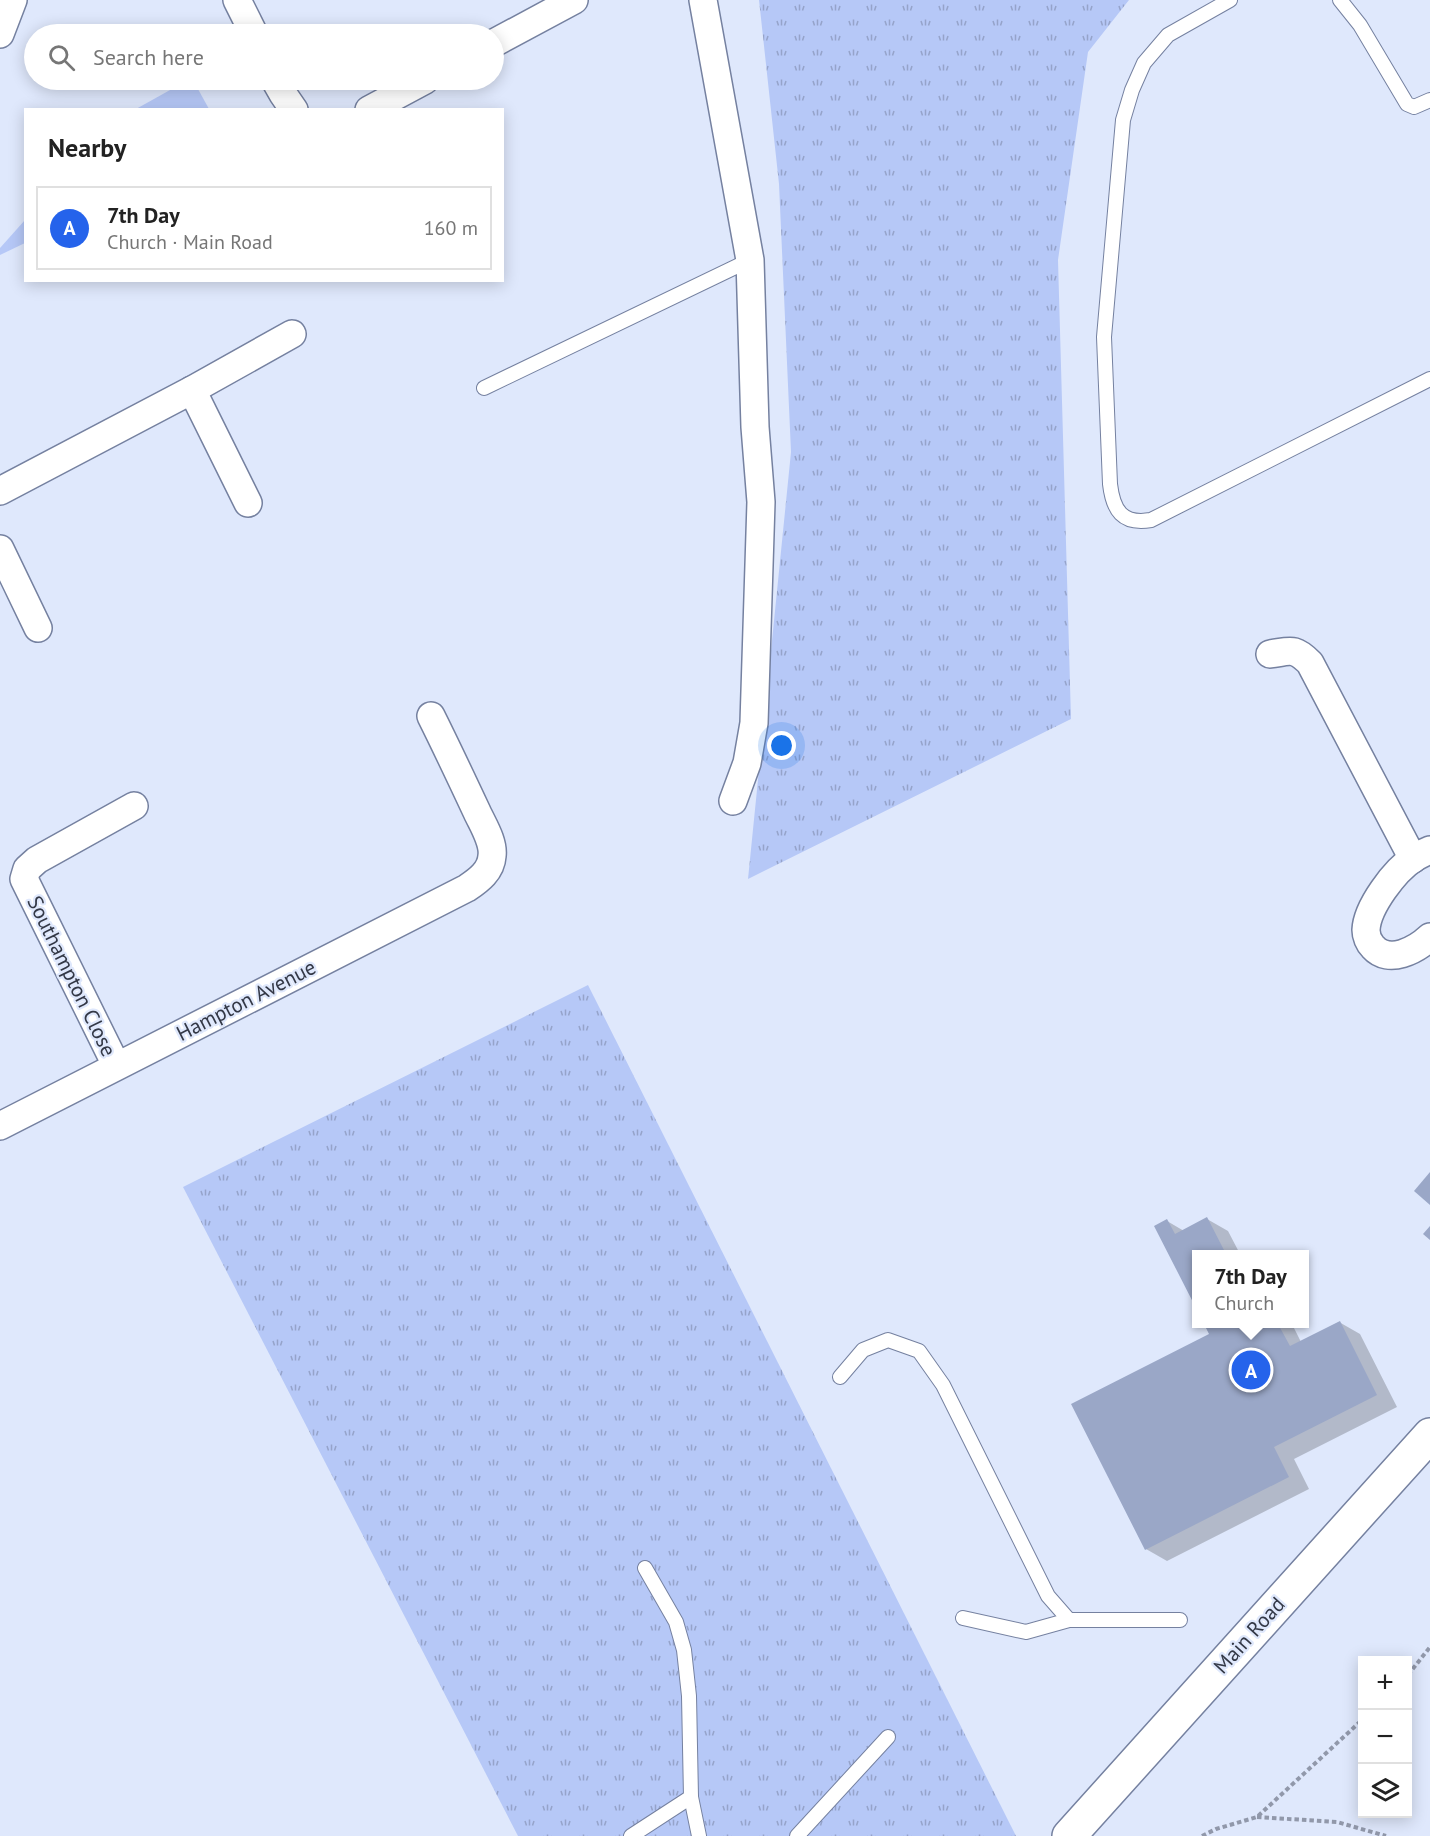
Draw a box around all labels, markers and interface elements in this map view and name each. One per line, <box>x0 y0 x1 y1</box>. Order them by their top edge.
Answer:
search box <box>24 24 504 90</box>
icon: search <box>45 41 78 74</box>
text: Search here <box>93 43 204 71</box>
text: Nearby <box>48 131 126 164</box>
text: 7th Day <box>107 201 180 229</box>
text: A <box>63 215 76 241</box>
text: 160 m <box>424 215 478 241</box>
text: Church · Main Road <box>107 229 273 255</box>
your location <box>767 731 796 760</box>
street label: Southampton Close <box>21 891 123 1061</box>
street label: Hampton Avenue <box>172 953 320 1047</box>
popup <box>1192 1250 1309 1328</box>
text: 7th Day <box>1214 1262 1287 1290</box>
text: Church <box>1214 1290 1274 1316</box>
pin: A <box>1232 1348 1270 1392</box>
street label: Main Road <box>1207 1591 1291 1679</box>
map controls <box>1358 1656 1412 1818</box>
button: + <box>1358 1656 1412 1710</box>
button: − <box>1358 1710 1412 1764</box>
button: layers <box>1358 1764 1412 1818</box>

